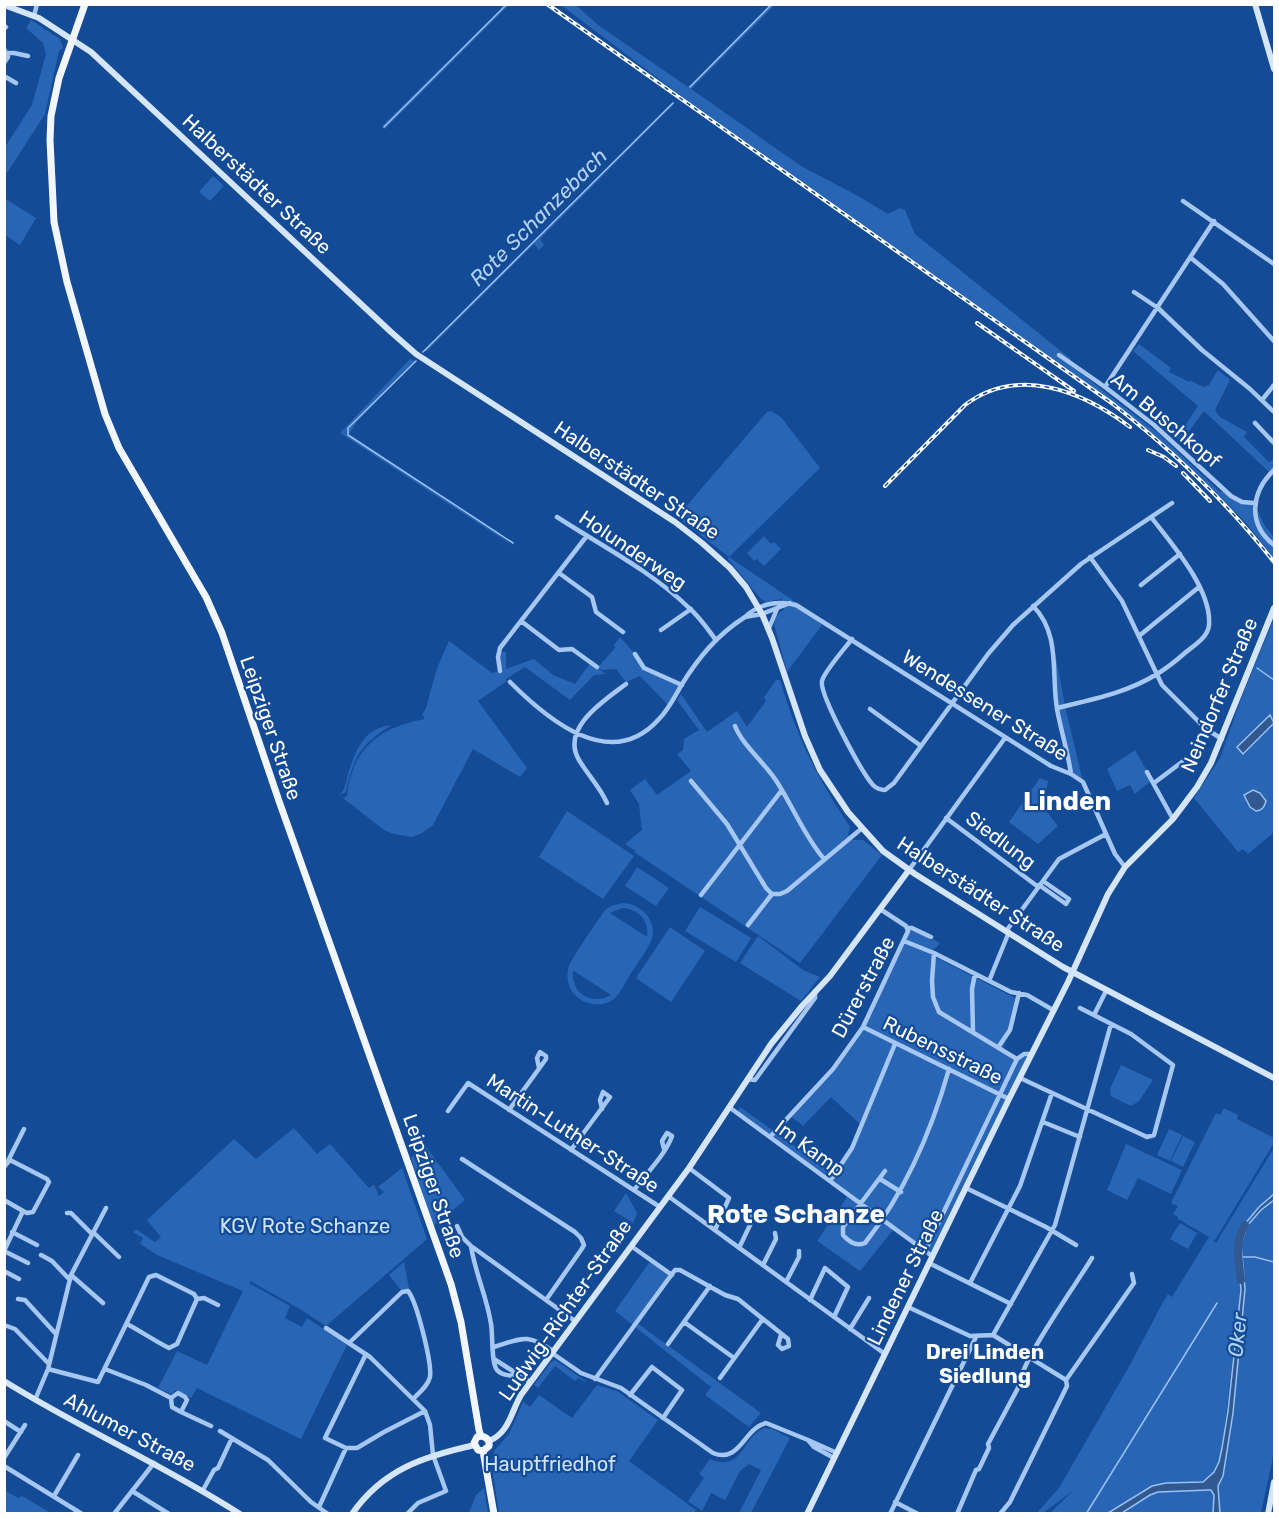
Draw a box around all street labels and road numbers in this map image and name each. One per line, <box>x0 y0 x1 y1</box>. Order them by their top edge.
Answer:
street label: Halberstädter Straße <box>178 109 336 259</box>
street label: Am Buschkopf <box>1106 367 1226 473</box>
street label: Halberstädter Straße <box>550 416 724 544</box>
street label: Holunderweg <box>575 505 691 595</box>
street label: Neindorfer Straße <box>1176 614 1262 776</box>
street label: Wendessener Straße <box>898 644 1072 766</box>
street label: Leipziger Straße <box>235 653 307 803</box>
street label: Siedlung <box>961 806 1041 874</box>
street label: Halberstädter Straße <box>893 831 1069 957</box>
street label: Dürerstraße <box>826 932 900 1042</box>
street label: Rubensstraße <box>879 1011 1007 1089</box>
street label: Martin-Luther-Straße <box>482 1068 664 1198</box>
street label: Leipziger Straße <box>398 1111 470 1261</box>
street label: Im Kamp <box>770 1115 850 1181</box>
street label: Lindener Straße <box>862 1205 948 1349</box>
street label: Ludwig-Richter-Straße <box>493 1215 637 1405</box>
street label: Ahlumer Straße <box>60 1387 200 1477</box>

